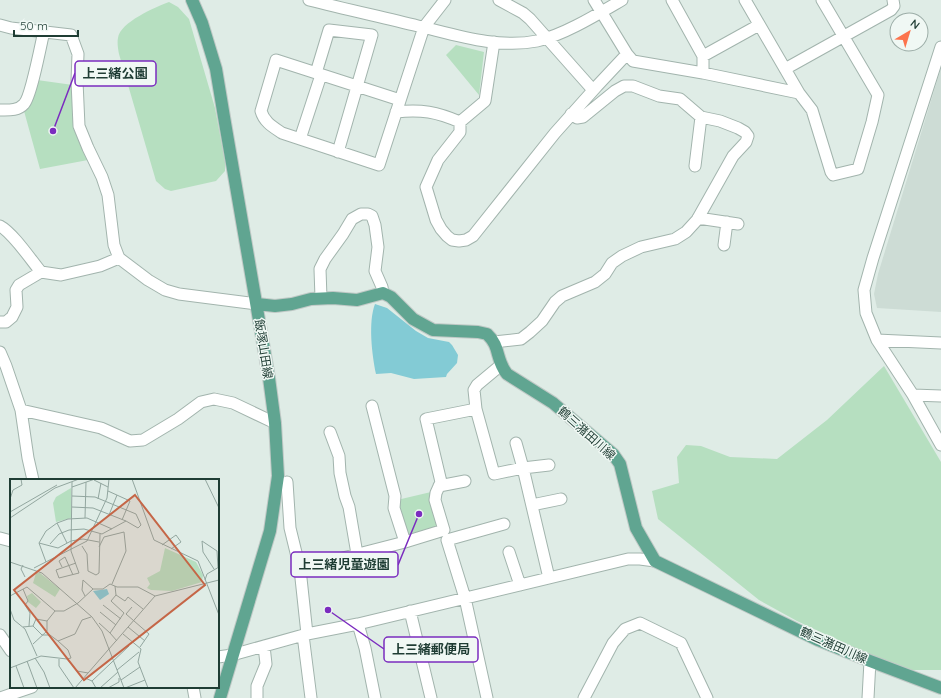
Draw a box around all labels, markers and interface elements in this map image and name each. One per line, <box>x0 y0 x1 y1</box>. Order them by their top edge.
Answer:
scale bar <box>14 12 78 38</box>
north arrow <box>889 12 929 52</box>
text: N <box>908 16 923 32</box>
text: 50 m <box>20 18 48 33</box>
callout: 上三緒公園 <box>75 61 156 86</box>
text: 上三緒公園 <box>82 65 148 81</box>
street label: 飯塚山田線 <box>252 318 276 380</box>
street label: 鶴三潴田川線 <box>555 403 619 463</box>
inset map <box>10 479 219 688</box>
callout: 上三緒児童遊園 <box>291 552 398 577</box>
text: 上三緒児童遊園 <box>298 556 390 572</box>
street label: 鶴三潴田川線 <box>798 624 870 666</box>
callout: 上三緒郵便局 <box>384 637 478 662</box>
text: 上三緒郵便局 <box>392 641 470 657</box>

